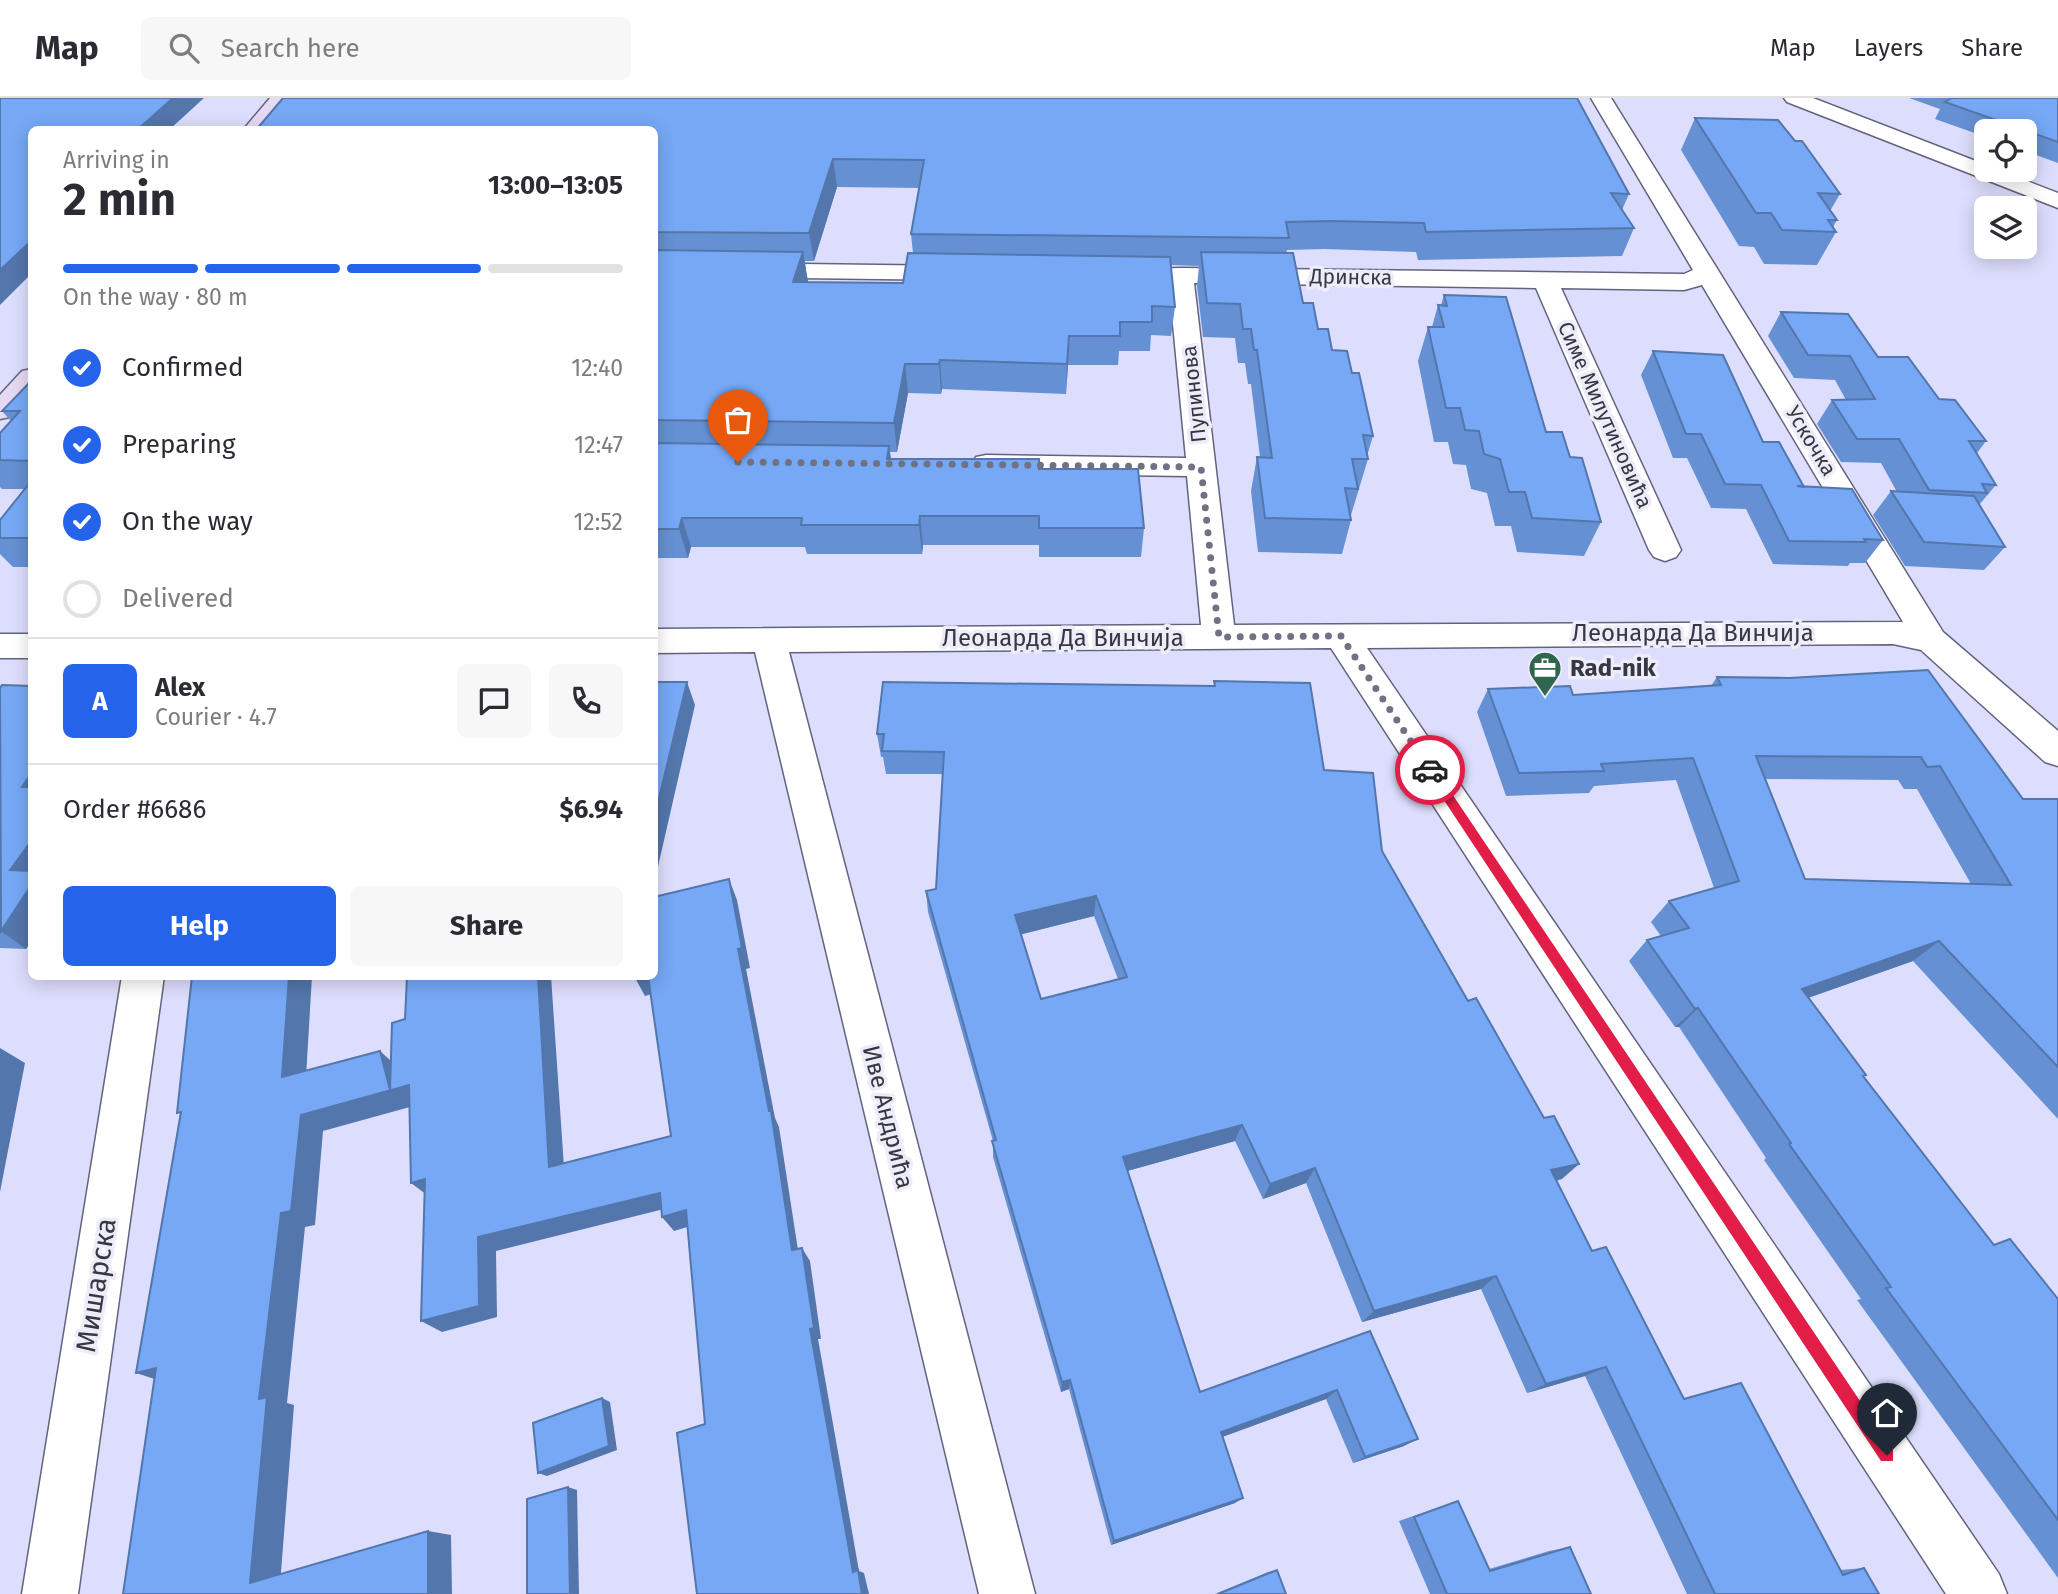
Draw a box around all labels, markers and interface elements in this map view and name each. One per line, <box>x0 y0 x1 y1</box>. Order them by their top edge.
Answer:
search box <box>141 17 631 80</box>
text: Map <box>35 28 99 68</box>
icon: search <box>165 29 203 67</box>
text: Search here <box>221 33 360 64</box>
text: Map <box>1770 34 1816 62</box>
text: Layers <box>1854 34 1923 62</box>
text: Share <box>1961 34 2023 62</box>
map controls <box>1974 119 2037 259</box>
button: locate <box>1974 119 2037 182</box>
text: Arriving in <box>63 146 170 174</box>
text: 13:00–13:05 <box>488 170 623 201</box>
text: 2 min <box>63 172 176 227</box>
button: layers <box>1974 196 2037 259</box>
street label: Дринска <box>1309 263 1392 291</box>
text: On the way · 80 m <box>63 283 248 311</box>
street label: Симе Милутиновића <box>1552 318 1658 512</box>
street label: Пупинова <box>1176 344 1212 444</box>
icon: check <box>63 349 101 387</box>
text: Confirmed <box>122 352 243 383</box>
text: 12:40 <box>571 354 623 382</box>
pin <box>708 390 768 462</box>
icon: bag <box>719 401 757 439</box>
street label: Ускочка <box>1780 401 1842 481</box>
icon: check <box>63 426 101 464</box>
text: Preparing <box>122 429 235 460</box>
text: 12:47 <box>574 431 623 459</box>
icon: check <box>63 503 101 541</box>
text: On the way <box>122 506 253 537</box>
text: 12:52 <box>573 508 623 536</box>
text: Delivered <box>122 583 234 614</box>
street label: Леонарда Да Винчија <box>1572 619 1814 647</box>
street label: Леонарда Да Винчија <box>942 624 1184 652</box>
office icon: Rad-nik <box>1526 649 1564 698</box>
place label: Rad-nik <box>1570 654 1657 682</box>
button: chat <box>457 664 531 738</box>
button: phone <box>549 664 623 738</box>
text: Alex <box>155 672 205 703</box>
text: A <box>92 686 108 717</box>
text: Courier · 4.7 <box>155 703 277 731</box>
courier <box>1395 735 1465 805</box>
icon: car <box>1411 751 1449 789</box>
text: Order #6686 <box>63 794 206 825</box>
text: $6.94 <box>559 794 623 825</box>
button: Help <box>63 886 336 966</box>
button: Share <box>350 886 623 966</box>
street label: Иве Андрића <box>857 1043 919 1191</box>
street label: Мишарска <box>69 1216 123 1354</box>
pin <box>1857 1383 1917 1455</box>
icon: home <box>1868 1394 1906 1432</box>

